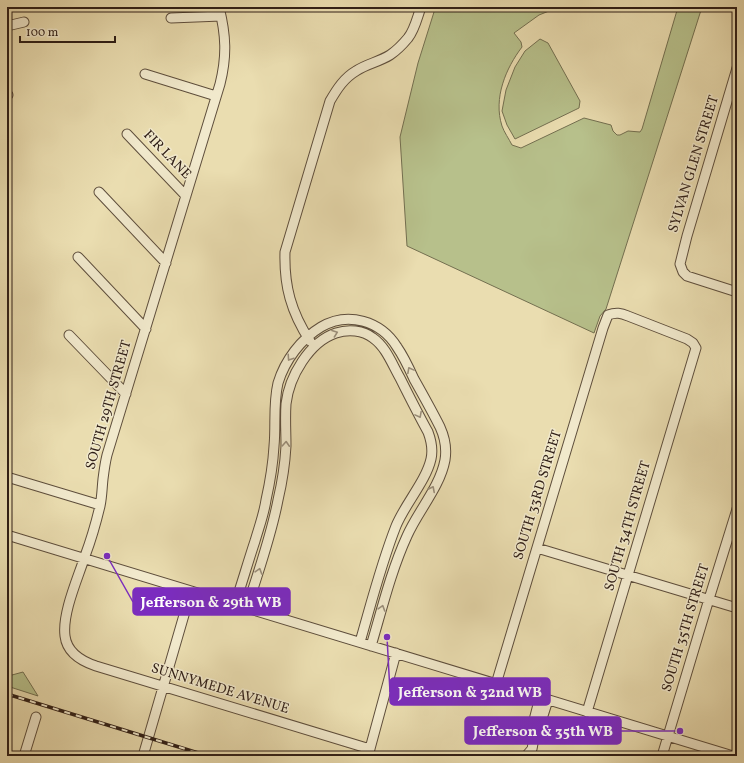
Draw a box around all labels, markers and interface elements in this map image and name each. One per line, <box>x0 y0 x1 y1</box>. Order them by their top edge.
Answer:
scale bar <box>20 18 115 44</box>
text: 100 m <box>26 25 59 41</box>
street label: SYLVAN GLEN STREET <box>664 93 724 235</box>
street label: FIR LANE <box>139 126 195 184</box>
one-way arrow <box>332 330 339 338</box>
street label: SOUTH 29TH STREET <box>81 338 137 472</box>
one-way arrow <box>288 353 295 360</box>
one-way arrow <box>407 367 414 374</box>
one-way arrow <box>414 411 421 418</box>
street label: SOUTH 33RD STREET <box>509 428 567 562</box>
one-way arrow <box>281 441 290 447</box>
street label: SOUTH 34TH STREET <box>600 459 656 593</box>
one-way arrow <box>428 486 435 493</box>
street label: SOUTH 35TH STREET <box>657 562 715 694</box>
one-way arrow <box>254 567 263 574</box>
callout: Jefferson & 29th WB <box>133 588 290 615</box>
text: Jefferson & 29th WB <box>139 593 282 614</box>
one-way arrow <box>377 605 386 612</box>
street label: SUNNYMEDE AVENUE <box>149 659 291 719</box>
callout: Jefferson & 32nd WB <box>390 678 550 705</box>
text: Jefferson & 32nd WB <box>397 683 542 704</box>
callout: Jefferson & 35th WB <box>465 717 621 744</box>
text: Jefferson & 35th WB <box>472 722 613 743</box>

